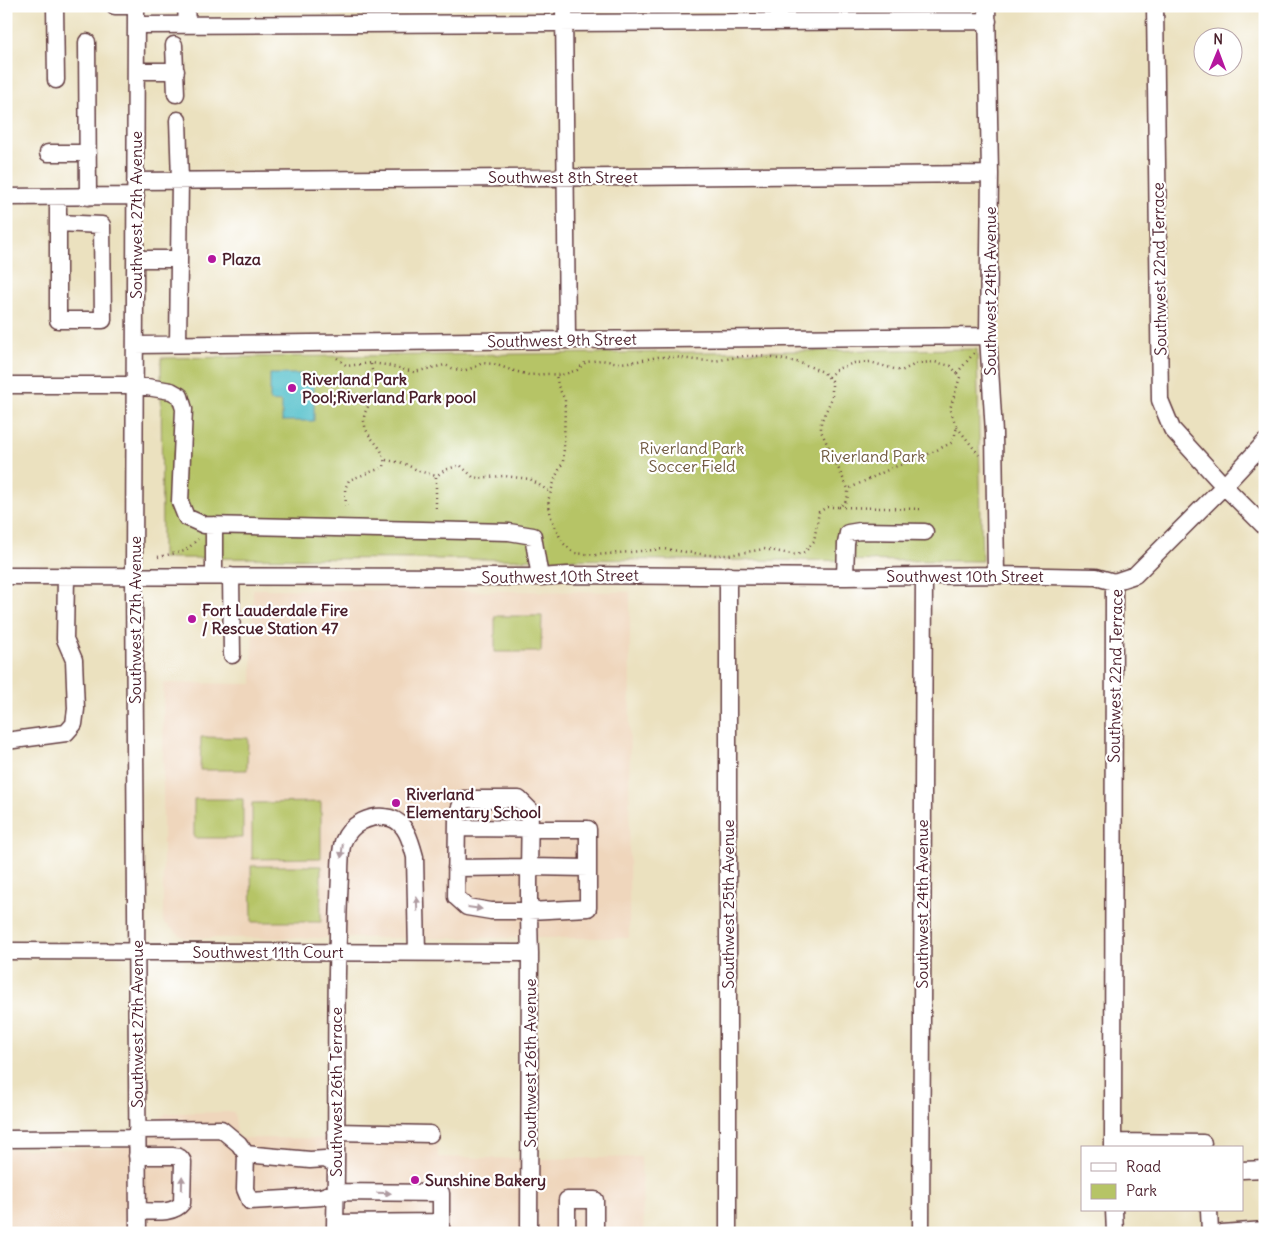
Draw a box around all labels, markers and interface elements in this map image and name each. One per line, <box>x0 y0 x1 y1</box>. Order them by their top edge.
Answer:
north arrow <box>1194 28 1244 78</box>
text: N <box>1213 30 1223 48</box>
street label: Southwest 27th Avenue <box>126 131 146 299</box>
street label: Southwest 8th Street <box>488 167 638 187</box>
street label: Southwest 22nd Terrace <box>1147 182 1171 356</box>
street label: Southwest 24th Avenue <box>980 206 1000 376</box>
place label: Plaza <box>222 249 261 269</box>
marker: Plaza <box>206 253 218 265</box>
street label: Southwest 9th Street <box>487 329 638 351</box>
place label: Riverland Park Pool;Riverland Park pool <box>302 369 476 408</box>
marker: Riverland Park Pool;Riverland Park pool <box>286 382 298 394</box>
park label: Riverland Park Soccer Field <box>640 438 744 476</box>
park label: Riverland Park <box>821 446 925 466</box>
street label: Southwest 27th Avenue <box>125 536 145 704</box>
street label: Southwest 10th Street <box>481 565 639 587</box>
street label: Southwest 10th Street <box>886 566 1044 586</box>
street label: Southwest 22nd Terrace <box>1103 589 1127 763</box>
place label: Fort Lauderdale Fire / Rescue Station 47 <box>202 600 349 638</box>
marker: Fort Lauderdale Fire / Rescue Station 47 <box>186 613 198 625</box>
place label: Riverland Elementary School <box>406 784 541 823</box>
marker: Riverland Elementary School <box>390 797 402 809</box>
street label: Southwest 25th Avenue <box>718 819 738 989</box>
street label: Southwest 24th Avenue <box>912 819 932 989</box>
one-way arrow <box>338 844 346 860</box>
one-way arrow <box>413 896 421 912</box>
one-way arrow <box>468 905 484 913</box>
street label: Southwest 27th Avenue <box>127 940 147 1108</box>
street label: Southwest 11th Court <box>192 942 344 962</box>
street label: Southwest 26th Avenue <box>520 978 540 1148</box>
street label: Southwest 26th Terrace <box>326 1007 346 1177</box>
legend <box>1081 1146 1244 1212</box>
text: Road <box>1126 1157 1161 1176</box>
place label: Sunshine Bakery <box>425 1170 546 1191</box>
marker: Sunshine Bakery <box>409 1174 421 1186</box>
one-way arrow <box>178 1175 186 1191</box>
text: Park <box>1126 1181 1157 1200</box>
one-way arrow <box>376 1189 392 1197</box>

